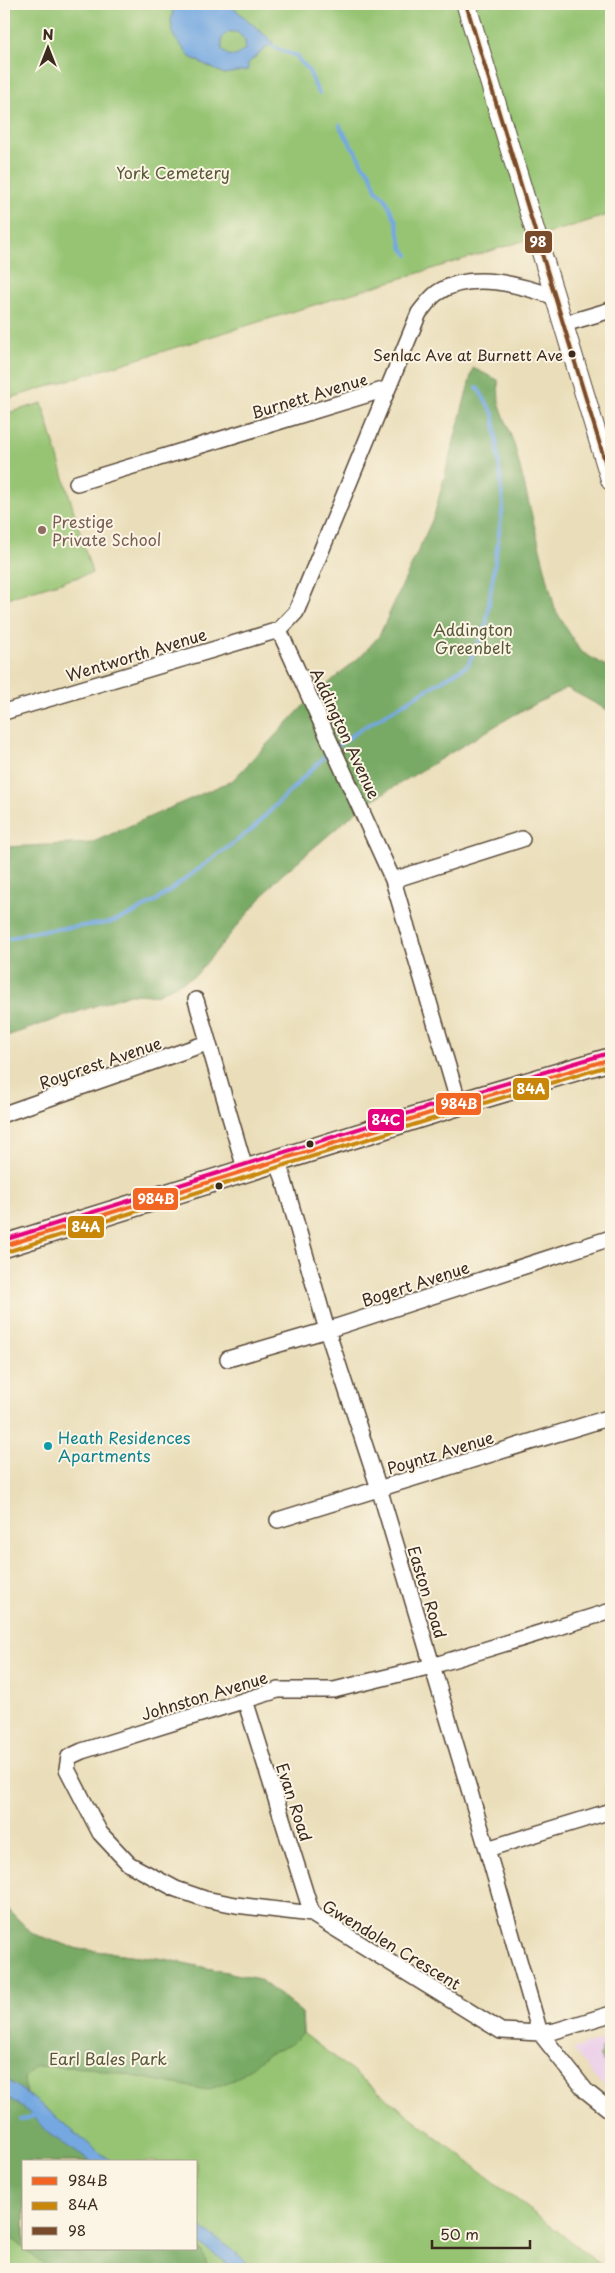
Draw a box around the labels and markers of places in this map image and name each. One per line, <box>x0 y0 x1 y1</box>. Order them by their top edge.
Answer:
place label: Senlac Ave at Burnett Ave <box>373 343 563 366</box>
marker: Senlac Ave at Burnett Ave <box>567 349 577 359</box>
place label: Prestige Private School <box>52 509 161 551</box>
marker: Prestige Private School <box>36 524 48 536</box>
unlabelled marker <box>305 1139 315 1149</box>
unlabelled marker <box>214 1181 224 1191</box>
place label: Heath Residences Apartments <box>58 1425 190 1467</box>
marker: Heath Residences Apartments <box>42 1440 54 1452</box>

